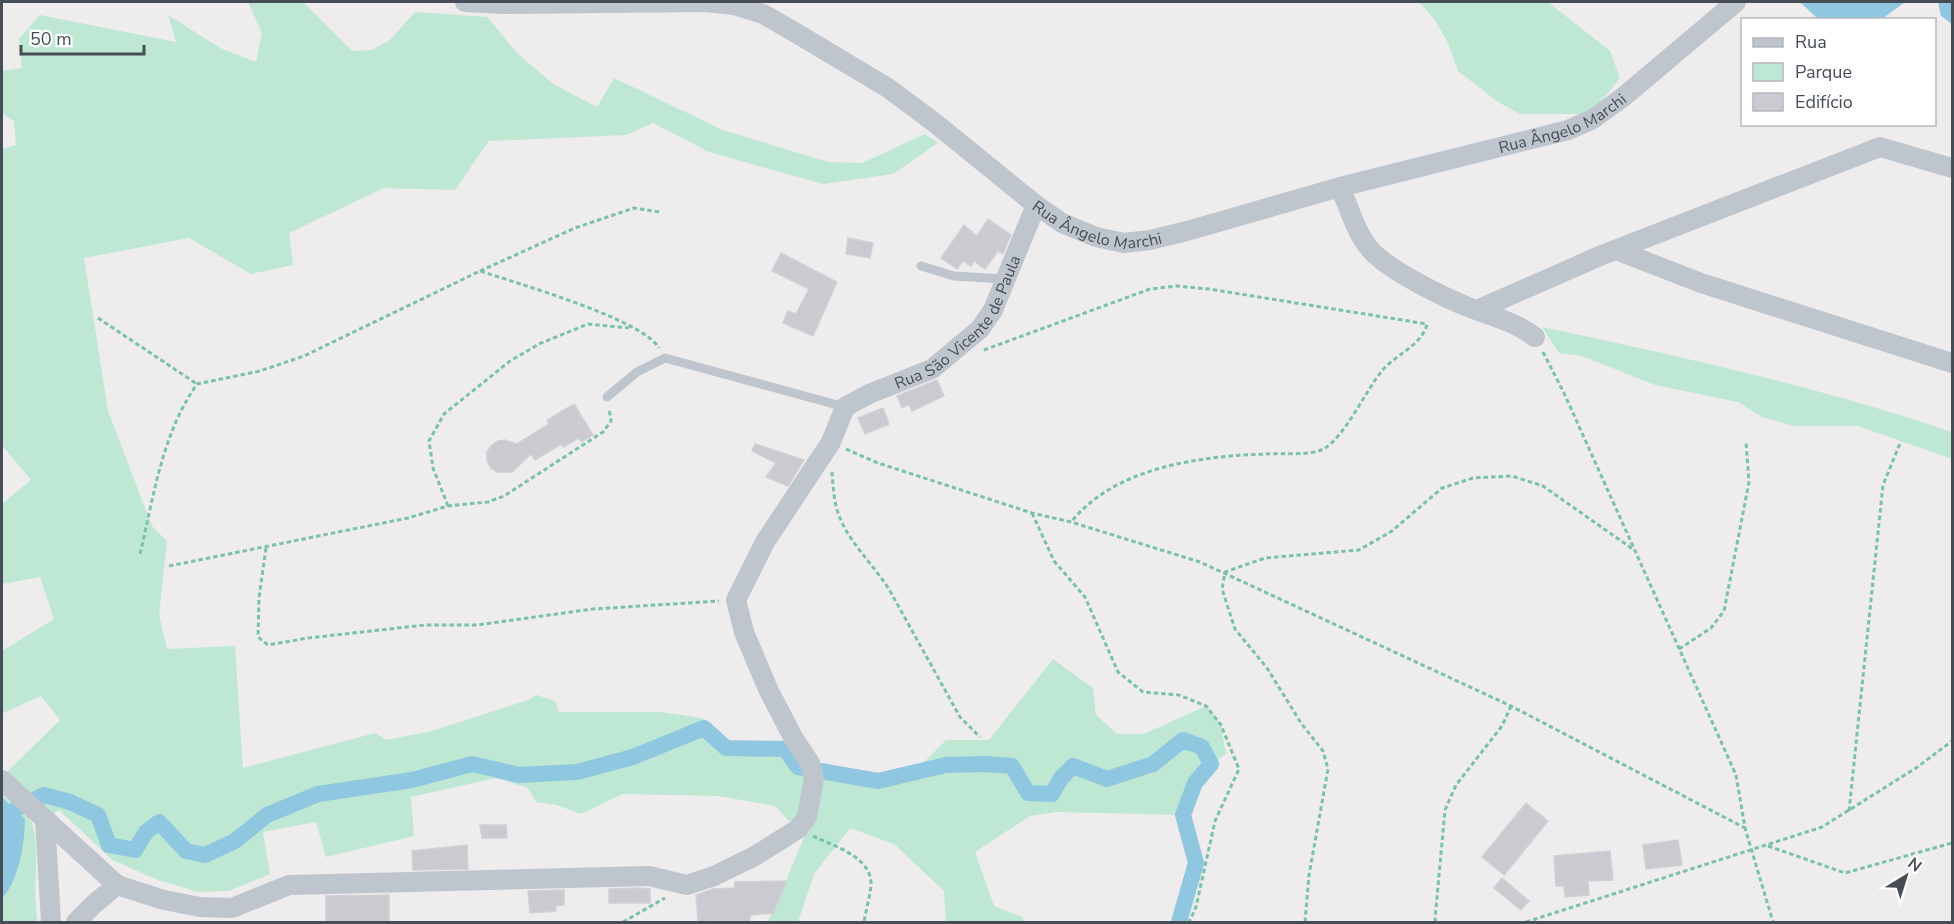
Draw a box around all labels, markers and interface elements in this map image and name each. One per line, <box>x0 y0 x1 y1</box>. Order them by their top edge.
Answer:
scale bar <box>21 18 144 56</box>
legend <box>1741 18 1936 126</box>
text: 50 m <box>30 27 72 51</box>
text: Rua <box>1795 30 1827 54</box>
text: Parque <box>1795 60 1852 84</box>
street label: Rua Ângelo Marchi <box>1496 89 1631 159</box>
text: Edifício <box>1795 90 1853 114</box>
street label: Rua Ângelo Marchi <box>1028 196 1164 255</box>
street label: Rua São Vicente de Paula <box>891 252 1026 395</box>
north arrow <box>1876 846 1936 906</box>
text: N <box>1903 853 1926 877</box>

